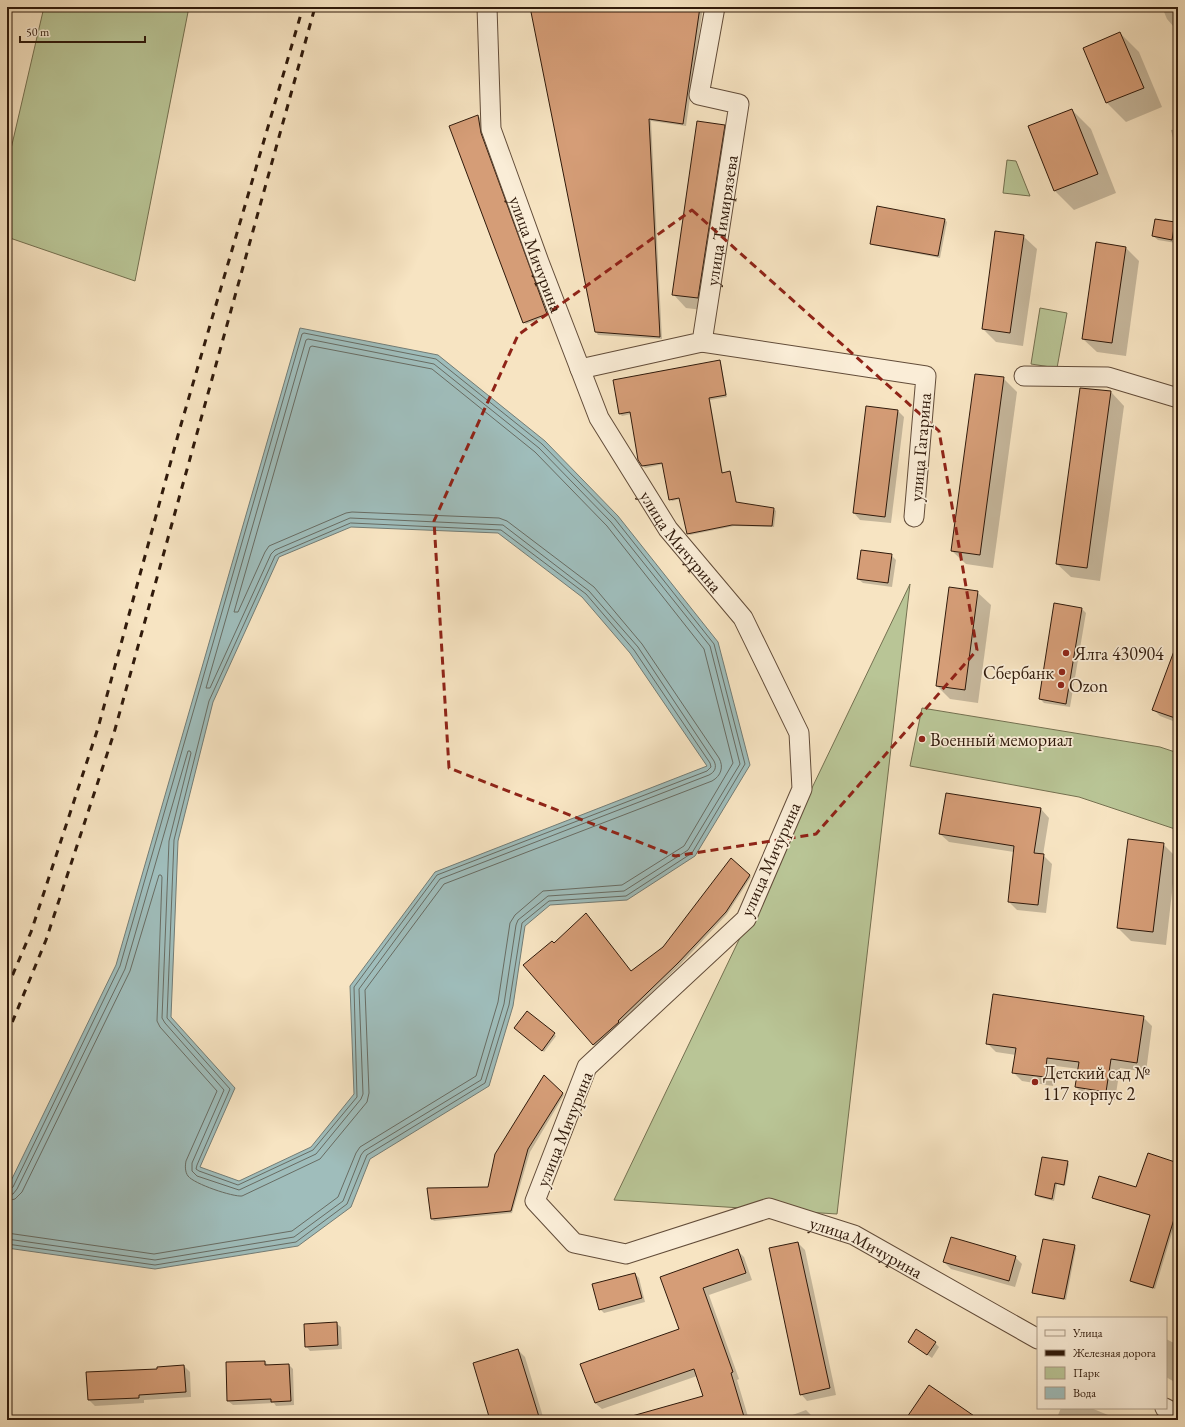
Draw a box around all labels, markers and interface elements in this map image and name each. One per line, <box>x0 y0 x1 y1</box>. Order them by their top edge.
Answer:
scale bar <box>20 18 145 44</box>
text: 50 m <box>26 24 50 40</box>
street label: улица Тимирязева <box>699 153 743 287</box>
street label: улица Мичурина <box>504 192 569 316</box>
street label: улица Гагарина <box>904 391 936 502</box>
street label: улица Мичурина <box>635 486 728 598</box>
place label: Ялга 430904 <box>1073 642 1164 665</box>
marker: Ялга 430904 <box>1061 648 1071 658</box>
place label: Сбербанк <box>983 661 1054 684</box>
marker: Сбербанк <box>1057 667 1067 677</box>
place label: Ozon <box>1069 674 1108 697</box>
marker: Ozon <box>1056 680 1066 690</box>
place label: Военный мемориал <box>930 728 1073 751</box>
marker: Военный мемориал <box>917 734 927 744</box>
street label: улица Мичурина <box>735 798 806 920</box>
place label: Детский сад № 117 корпус 2 <box>1043 1061 1150 1105</box>
street label: улица Мичурина <box>530 1067 598 1190</box>
marker: Детский сад № 117 корпус 2 <box>1030 1077 1040 1087</box>
street label: улица Мичурина <box>807 1210 928 1283</box>
legend <box>1037 1317 1167 1409</box>
text: Улица <box>1072 1325 1103 1341</box>
text: Железная дорога <box>1072 1345 1156 1361</box>
text: Парк <box>1073 1365 1100 1381</box>
text: Вода <box>1073 1385 1096 1401</box>

